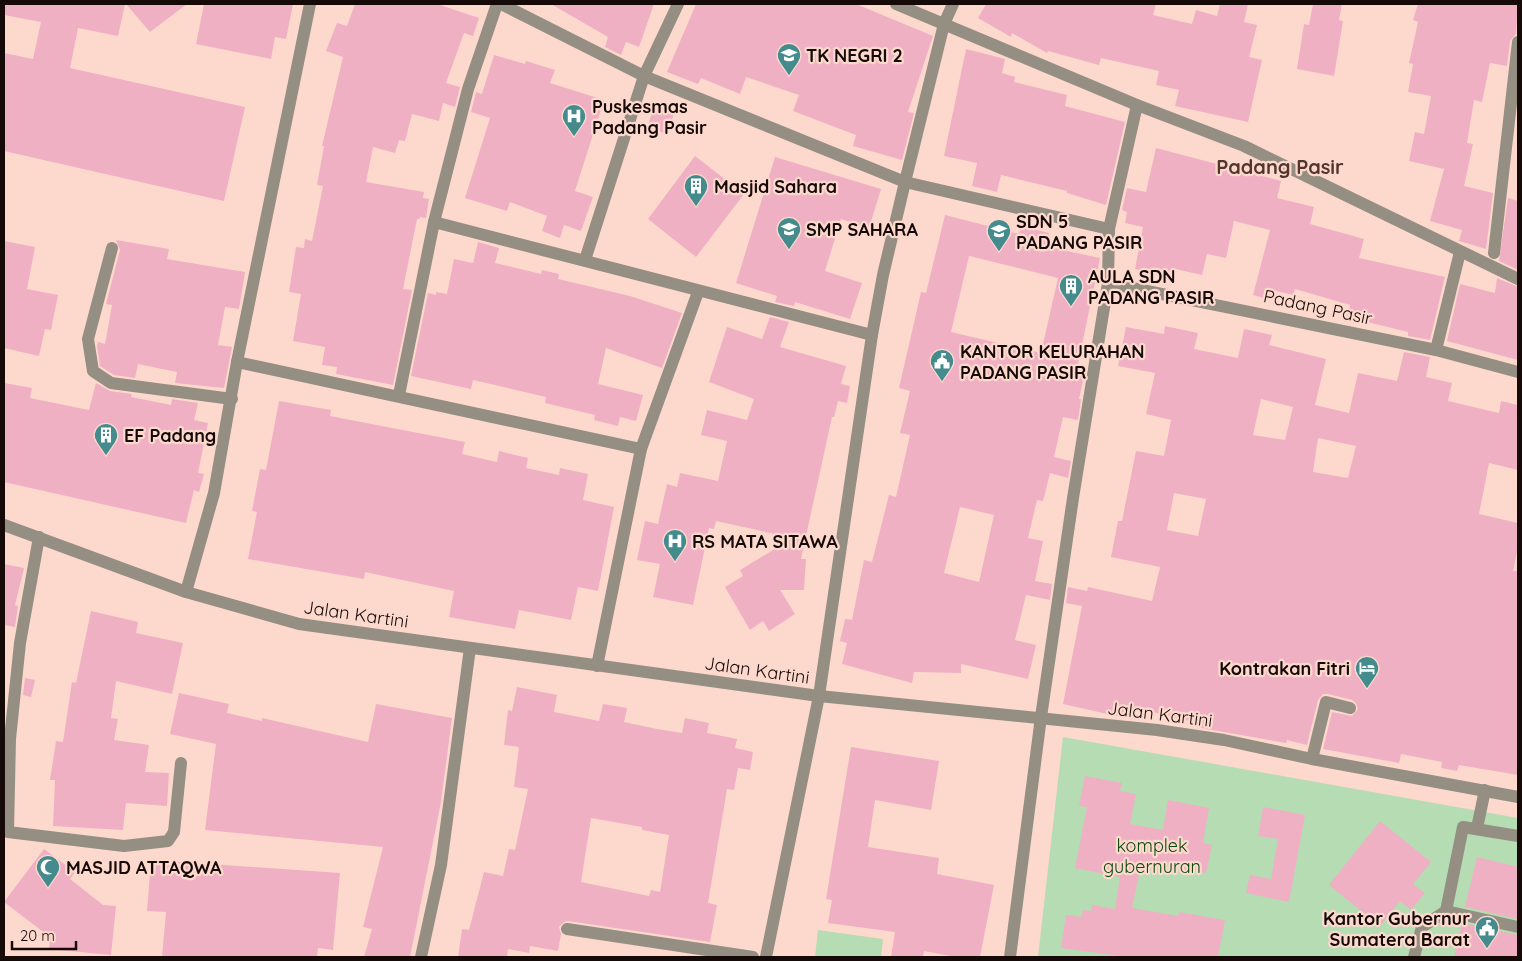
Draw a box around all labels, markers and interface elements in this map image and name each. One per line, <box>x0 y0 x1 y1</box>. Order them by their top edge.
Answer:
school or university icon: TK NEGRI 2 <box>776 42 802 76</box>
place label: TK NEGRI 2 <box>806 44 903 67</box>
place label: Puskesmas Padang Pasir <box>592 95 707 139</box>
hospital icon: Puskesmas Padang Pasir <box>561 103 587 137</box>
district label: Padang Pasir <box>1216 154 1344 179</box>
building icon: Masjid Sahara <box>683 173 709 207</box>
place label: Masjid Sahara <box>714 175 837 198</box>
place label: SDN 5 PADANG PASIR <box>1016 210 1142 254</box>
school or university icon: SMP SAHARA <box>776 216 802 250</box>
place label: SMP SAHARA <box>806 218 918 241</box>
school or university icon: SDN 5 PADANG PASIR <box>986 218 1012 252</box>
place label: AULA SDN PADANG PASIR <box>1088 265 1214 309</box>
building icon: AULA SDN PADANG PASIR <box>1058 273 1084 307</box>
street label: Padang Pasir <box>1261 284 1375 330</box>
place label: KANTOR KELURAHAN PADANG PASIR <box>960 340 1145 384</box>
public building icon: KANTOR KELURAHAN PADANG PASIR <box>929 348 955 382</box>
building icon: EF Padang <box>93 422 119 456</box>
place label: EF Padang <box>124 424 216 447</box>
hospital icon: RS MATA SITAWA <box>662 528 688 562</box>
place label: RS MATA SITAWA <box>692 530 838 553</box>
street label: Jalan Kartini <box>302 595 410 633</box>
street label: Jalan Kartini <box>703 651 811 689</box>
hotel icon: Kontrakan Fitri <box>1354 655 1380 689</box>
place label: Kontrakan Fitri <box>1219 657 1350 680</box>
street label: Jalan Kartini <box>1106 696 1214 732</box>
park label: komplek gubernuran <box>1103 834 1201 878</box>
mosque icon: MASJID ATTAQWA <box>35 854 61 888</box>
place label: MASJID ATTAQWA <box>66 856 222 879</box>
place label: Kantor Gubernur Sumatera Barat <box>1323 907 1470 951</box>
public building icon: Kantor Gubernur Sumatera Barat <box>1474 915 1500 949</box>
scale bar <box>12 918 76 950</box>
text: 20 m <box>20 926 55 945</box>

